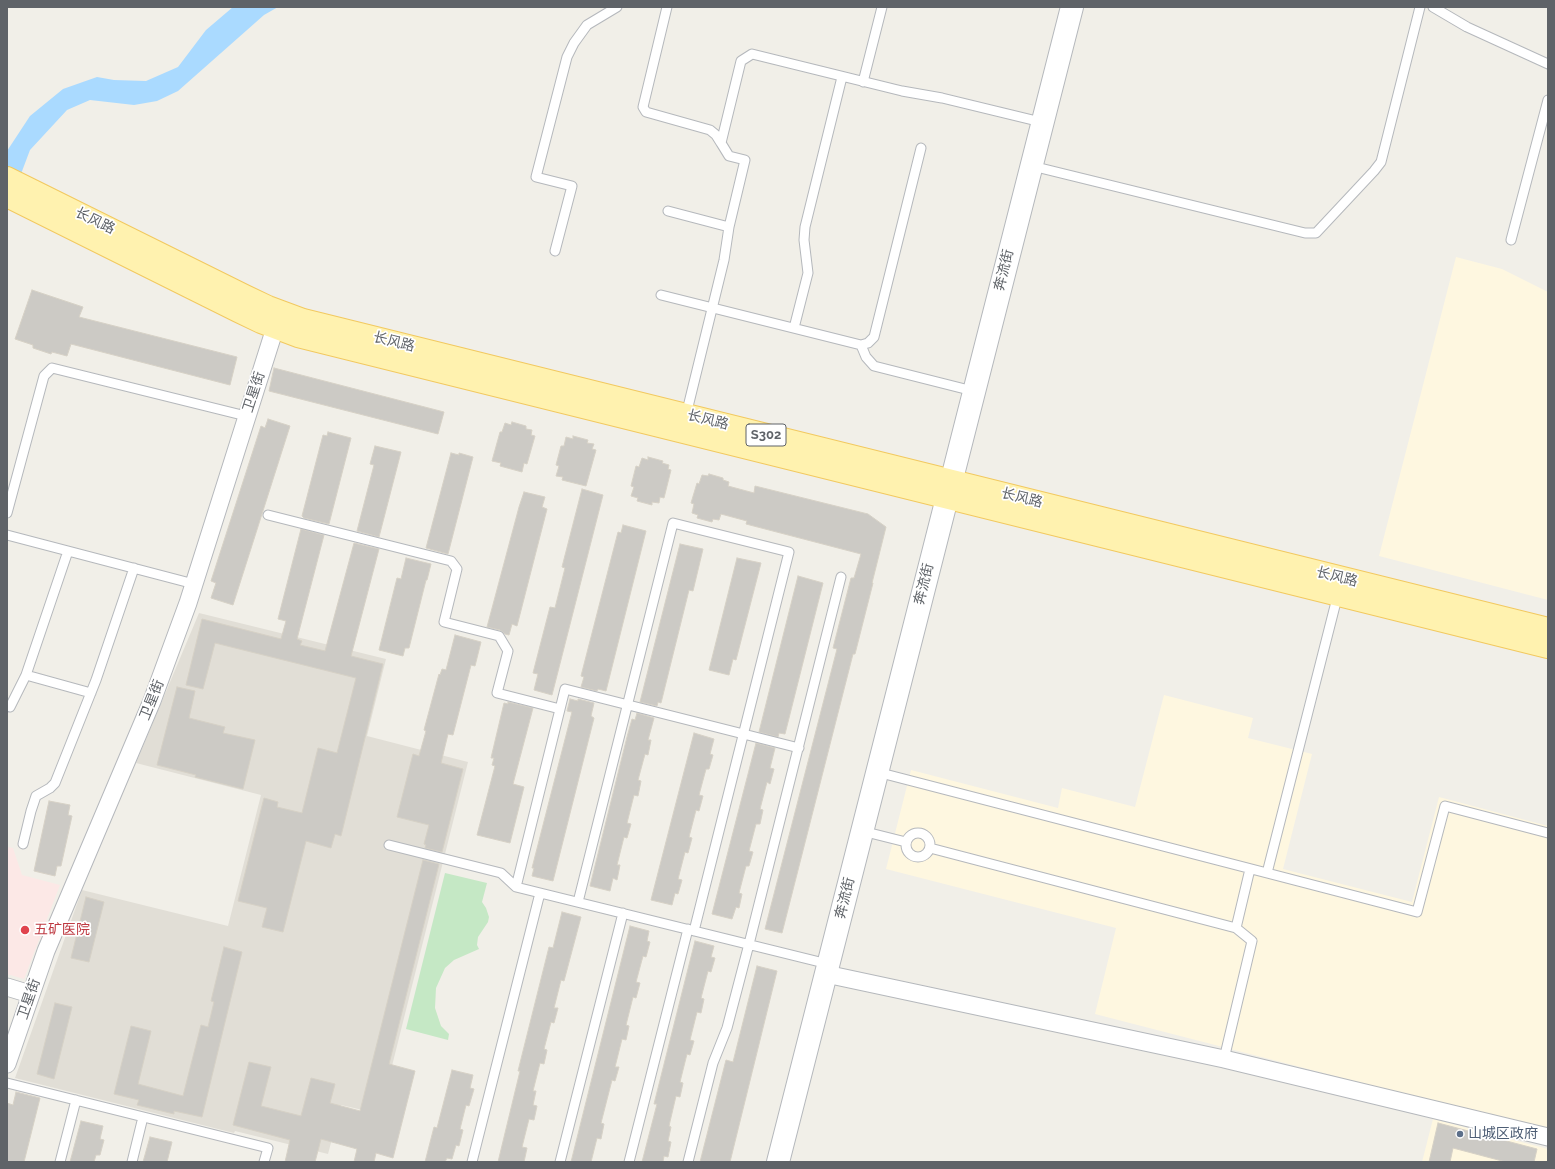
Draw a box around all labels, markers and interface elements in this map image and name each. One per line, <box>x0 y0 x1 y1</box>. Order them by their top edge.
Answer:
street label: 长风路 <box>72 204 118 238</box>
street label: 奔流街 <box>991 248 1017 292</box>
street label: 长风路 <box>372 329 416 355</box>
street label: 卫星街 <box>240 369 268 415</box>
street label: 长风路 <box>686 407 730 433</box>
road number: S302 <box>746 424 786 446</box>
street label: 长风路 <box>1000 485 1044 511</box>
street label: 奔流街 <box>911 562 937 606</box>
street label: 长风路 <box>1315 564 1359 590</box>
street label: 卫星街 <box>136 677 168 723</box>
street label: 奔流街 <box>832 876 858 920</box>
place label: 五矿医院 <box>34 922 90 938</box>
marker: 五矿医院 <box>19 924 31 936</box>
street label: 卫星街 <box>14 976 44 1022</box>
place label: 山城区政府 <box>1468 1126 1538 1142</box>
marker: 山城区政府 <box>1455 1129 1465 1139</box>

